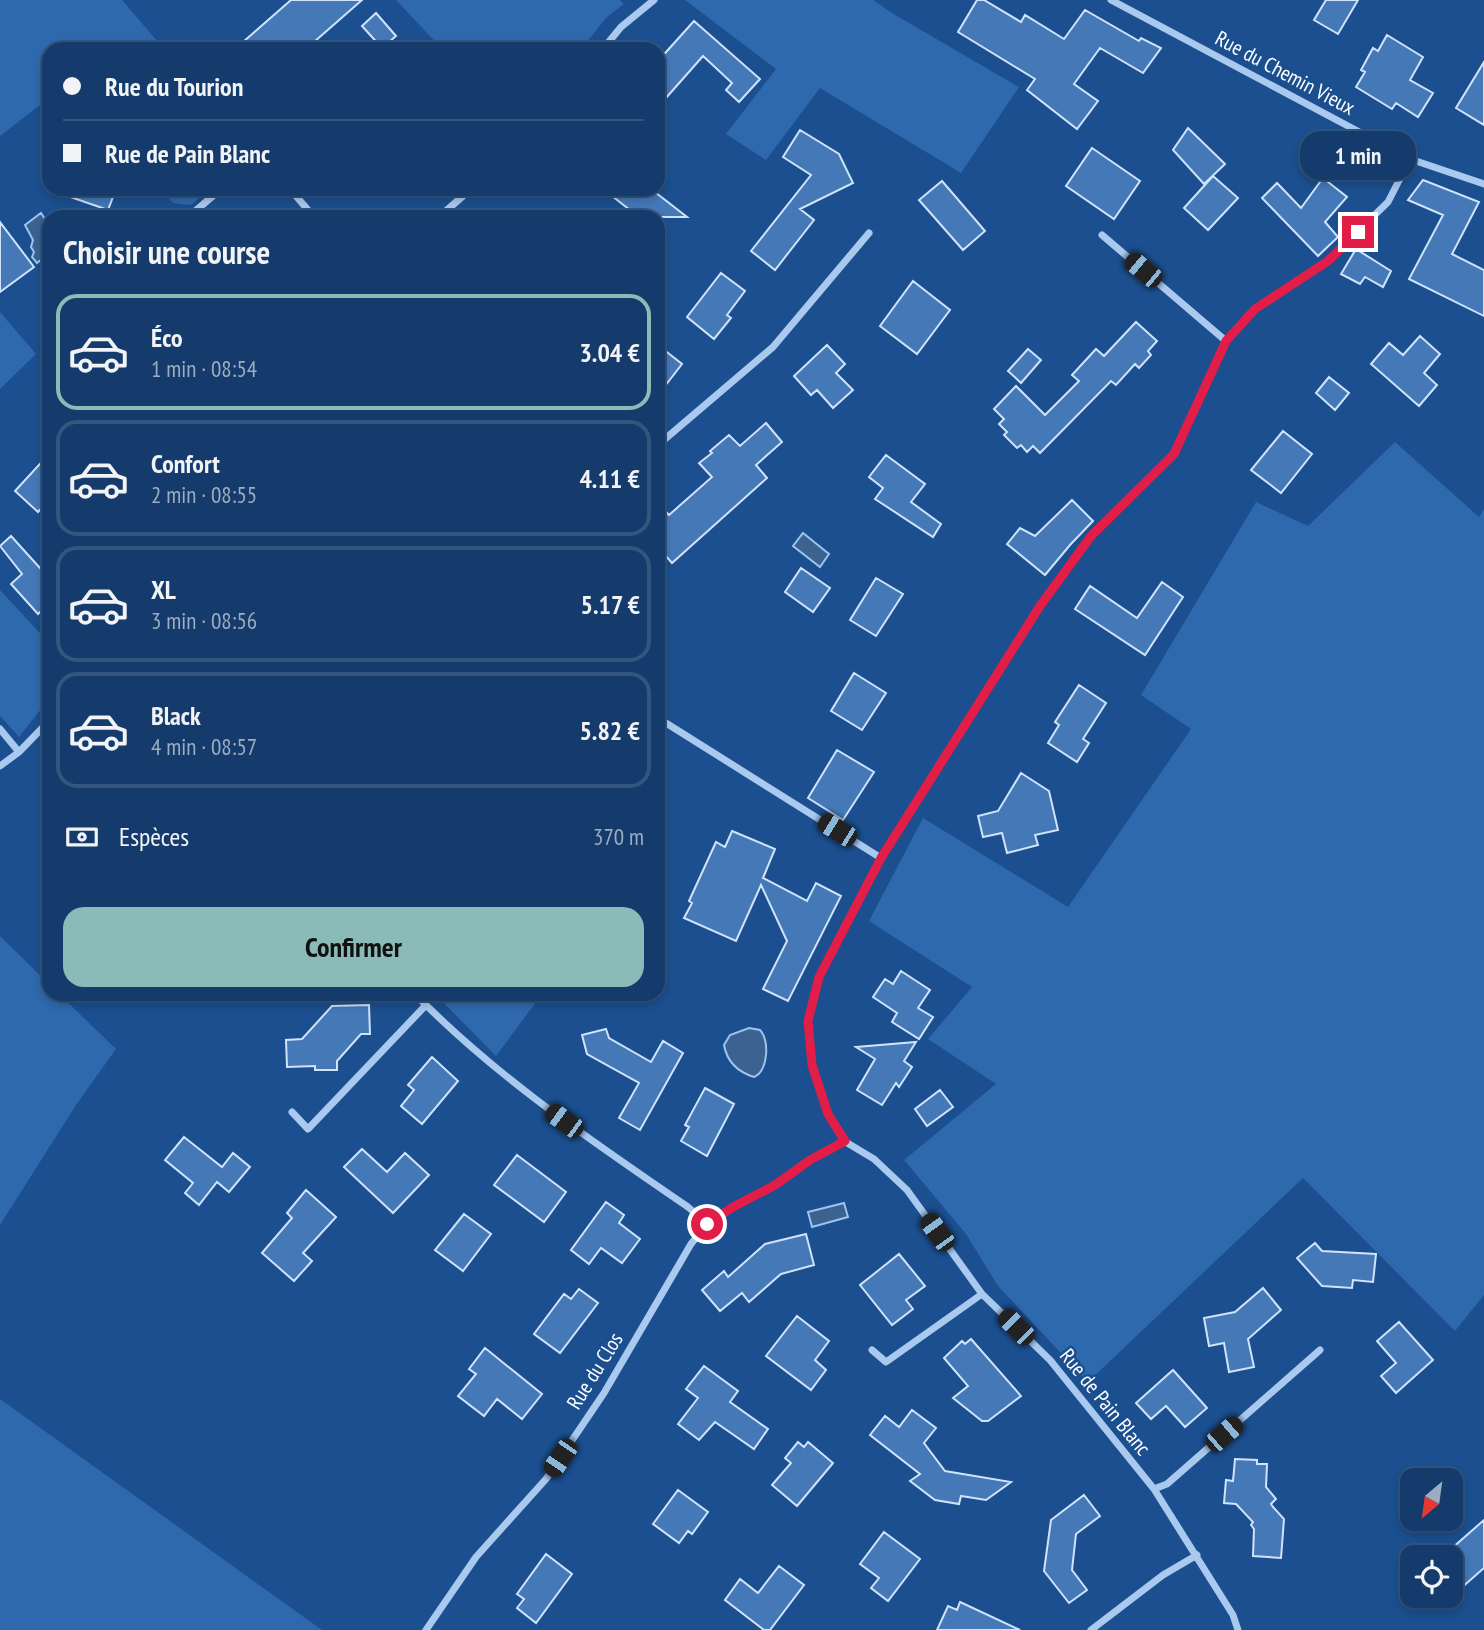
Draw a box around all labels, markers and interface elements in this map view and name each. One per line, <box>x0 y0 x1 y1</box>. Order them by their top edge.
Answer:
street label: Rue du Chemin Vieux <box>1211 24 1360 121</box>
text: Rue du Tourion <box>105 70 243 103</box>
callout: 1 min <box>1300 131 1416 180</box>
text: Rue de Pain Blanc <box>105 137 270 170</box>
text: 1 min <box>1335 141 1381 170</box>
route end <box>1342 216 1374 248</box>
text: Choisir une course <box>63 231 270 273</box>
car <box>1121 248 1166 292</box>
icon: car <box>67 321 130 384</box>
text: Éco <box>151 321 183 354</box>
text: 3.04 € <box>579 336 640 369</box>
text: 1 min · 08:54 <box>151 354 257 383</box>
icon: car <box>67 447 130 510</box>
text: Confort <box>151 447 220 480</box>
text: 4.11 € <box>579 462 640 495</box>
text: 2 min · 08:55 <box>151 480 257 509</box>
icon: car <box>67 573 130 636</box>
text: XL <box>151 573 176 606</box>
text: 5.17 € <box>581 588 640 621</box>
text: 3 min · 08:56 <box>151 606 257 635</box>
icon: car <box>67 699 130 762</box>
text: Black <box>151 699 201 732</box>
text: 5.82 € <box>579 714 640 747</box>
text: 4 min · 08:57 <box>151 732 257 761</box>
car <box>814 810 861 850</box>
icon: cash <box>63 818 101 856</box>
text: Espèces <box>119 820 189 853</box>
text: 370 m <box>593 822 644 851</box>
button: Confirmer <box>63 907 644 987</box>
car <box>541 1100 588 1142</box>
route start <box>691 1208 723 1240</box>
car <box>917 1209 958 1255</box>
car <box>994 1305 1039 1349</box>
street label: Rue du Clos <box>560 1327 629 1414</box>
street label: Rue de Pain Blanc <box>1054 1343 1157 1461</box>
car <box>1202 1412 1247 1456</box>
car <box>540 1435 581 1481</box>
north arrow <box>1400 1468 1463 1531</box>
map controls <box>1400 1468 1463 1608</box>
button: locate <box>1400 1545 1463 1608</box>

